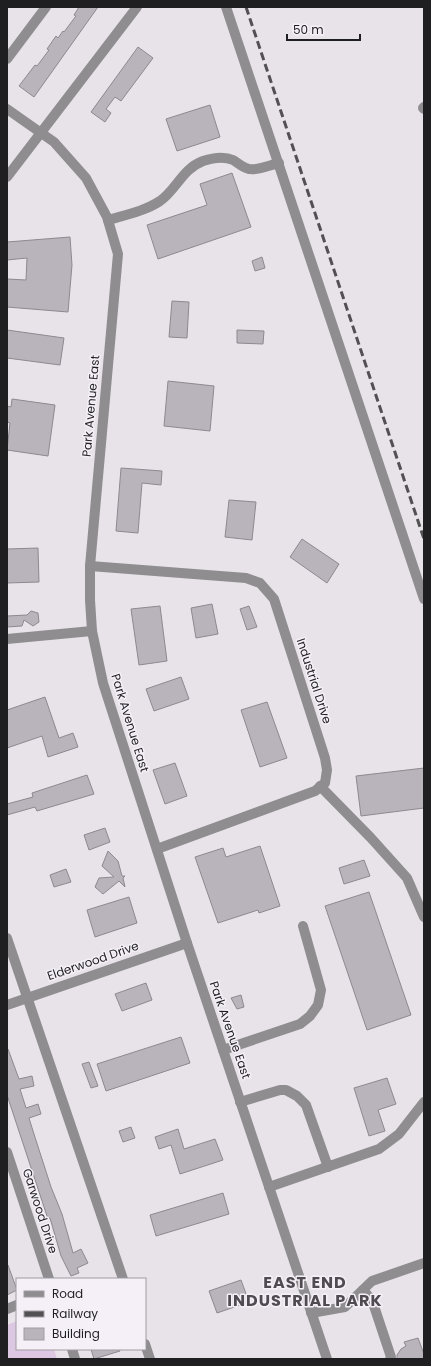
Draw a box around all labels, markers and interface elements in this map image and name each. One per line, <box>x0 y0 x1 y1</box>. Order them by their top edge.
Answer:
scale bar <box>287 16 360 42</box>
text: 50 m <box>293 21 324 38</box>
street label: Park Avenue East <box>78 354 103 458</box>
street label: Industrial Drive <box>293 636 336 726</box>
street label: Park Avenue East <box>107 672 154 774</box>
street label: Elderwood Drive <box>45 937 141 984</box>
street label: Park Avenue East <box>206 979 255 1081</box>
street label: Garwood Drive <box>19 1166 62 1256</box>
district label: EAST END INDUSTRIAL PARK <box>227 1271 383 1312</box>
legend <box>16 1278 146 1350</box>
text: Road <box>52 1285 83 1302</box>
text: Railway <box>52 1305 98 1322</box>
text: Building <box>52 1325 100 1342</box>

